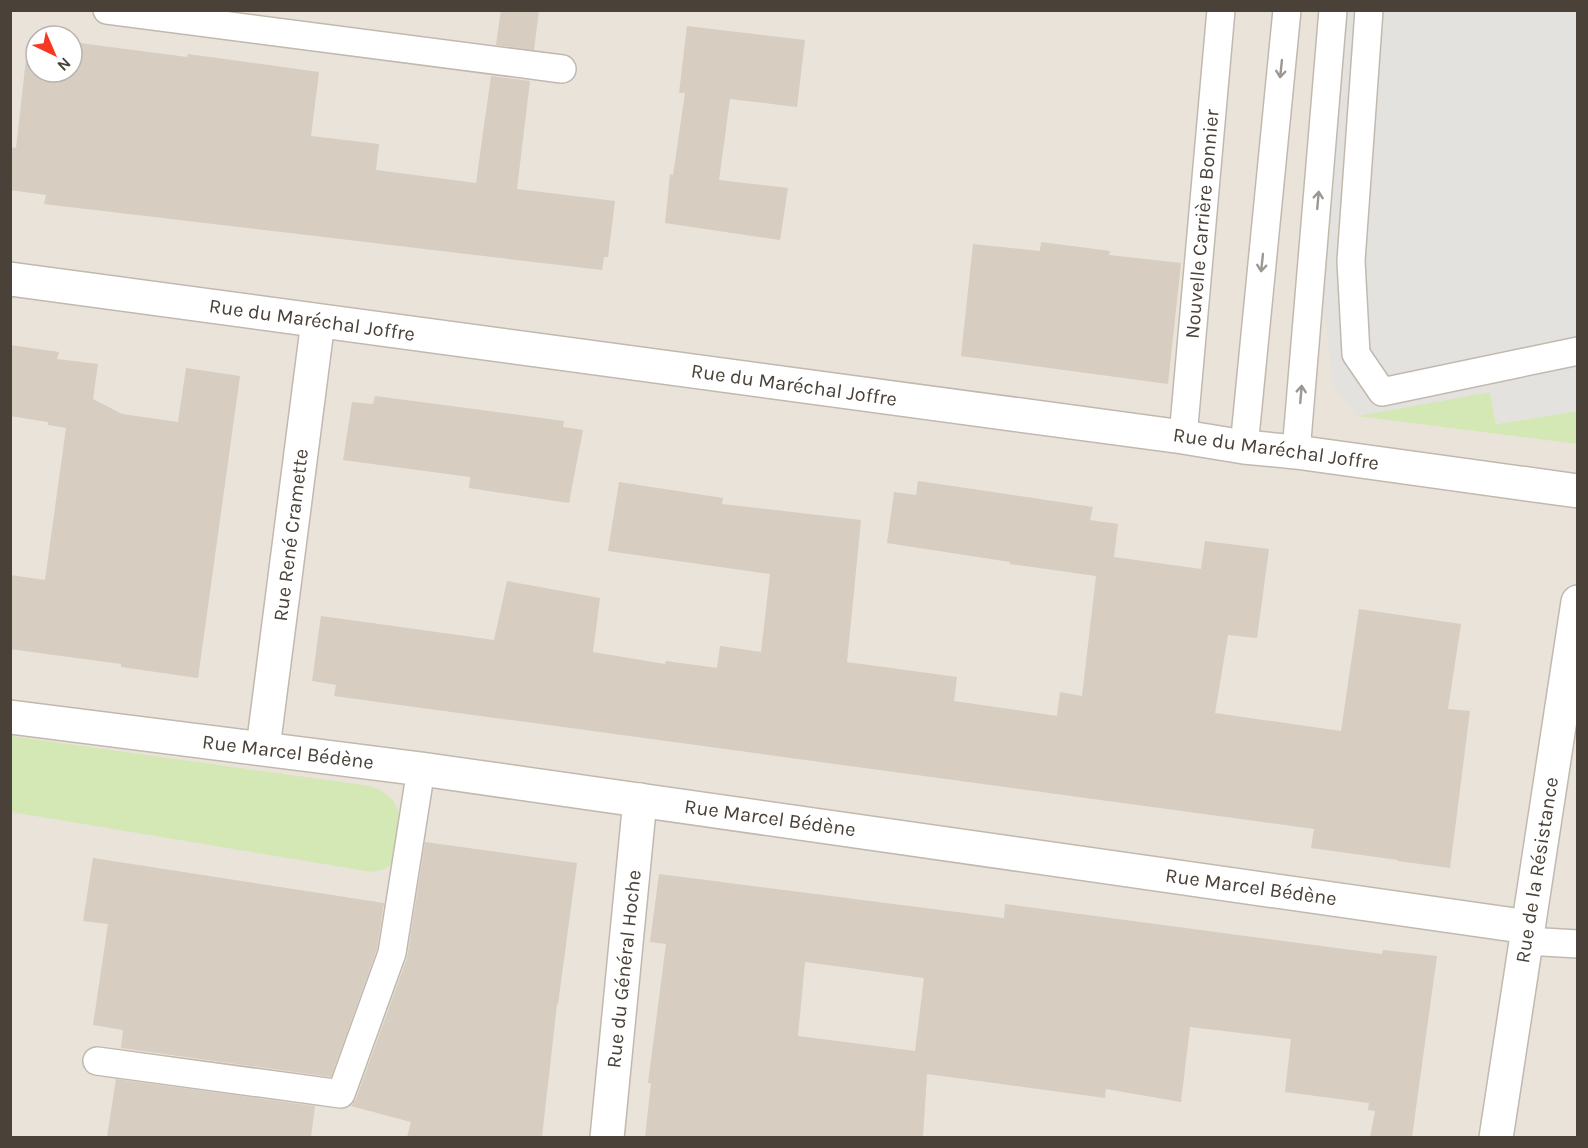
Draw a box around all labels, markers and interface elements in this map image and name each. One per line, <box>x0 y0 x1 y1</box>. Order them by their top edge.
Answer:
north arrow <box>24 24 84 84</box>
text: N <box>53 54 75 75</box>
one-way arrow <box>1275 58 1286 78</box>
street label: Nouvelle Carrière Bonnier <box>1181 107 1224 340</box>
one-way arrow <box>1312 190 1323 210</box>
one-way arrow <box>1256 252 1267 272</box>
street label: Rue du Maréchal Joffre <box>208 294 416 346</box>
street label: Rue du Maréchal Joffre <box>690 359 898 411</box>
one-way arrow <box>1296 385 1307 405</box>
street label: Rue du Maréchal Joffre <box>1172 423 1380 475</box>
street label: Rue René Cramette <box>269 447 313 623</box>
street label: Rue Marcel Bédène <box>201 730 375 774</box>
street label: Rue de la Résistance <box>1511 775 1563 965</box>
street label: Rue Marcel Bédène <box>683 795 857 841</box>
street label: Rue Marcel Bédène <box>1164 864 1338 910</box>
street label: Rue du Général Hoche <box>602 869 646 1069</box>

